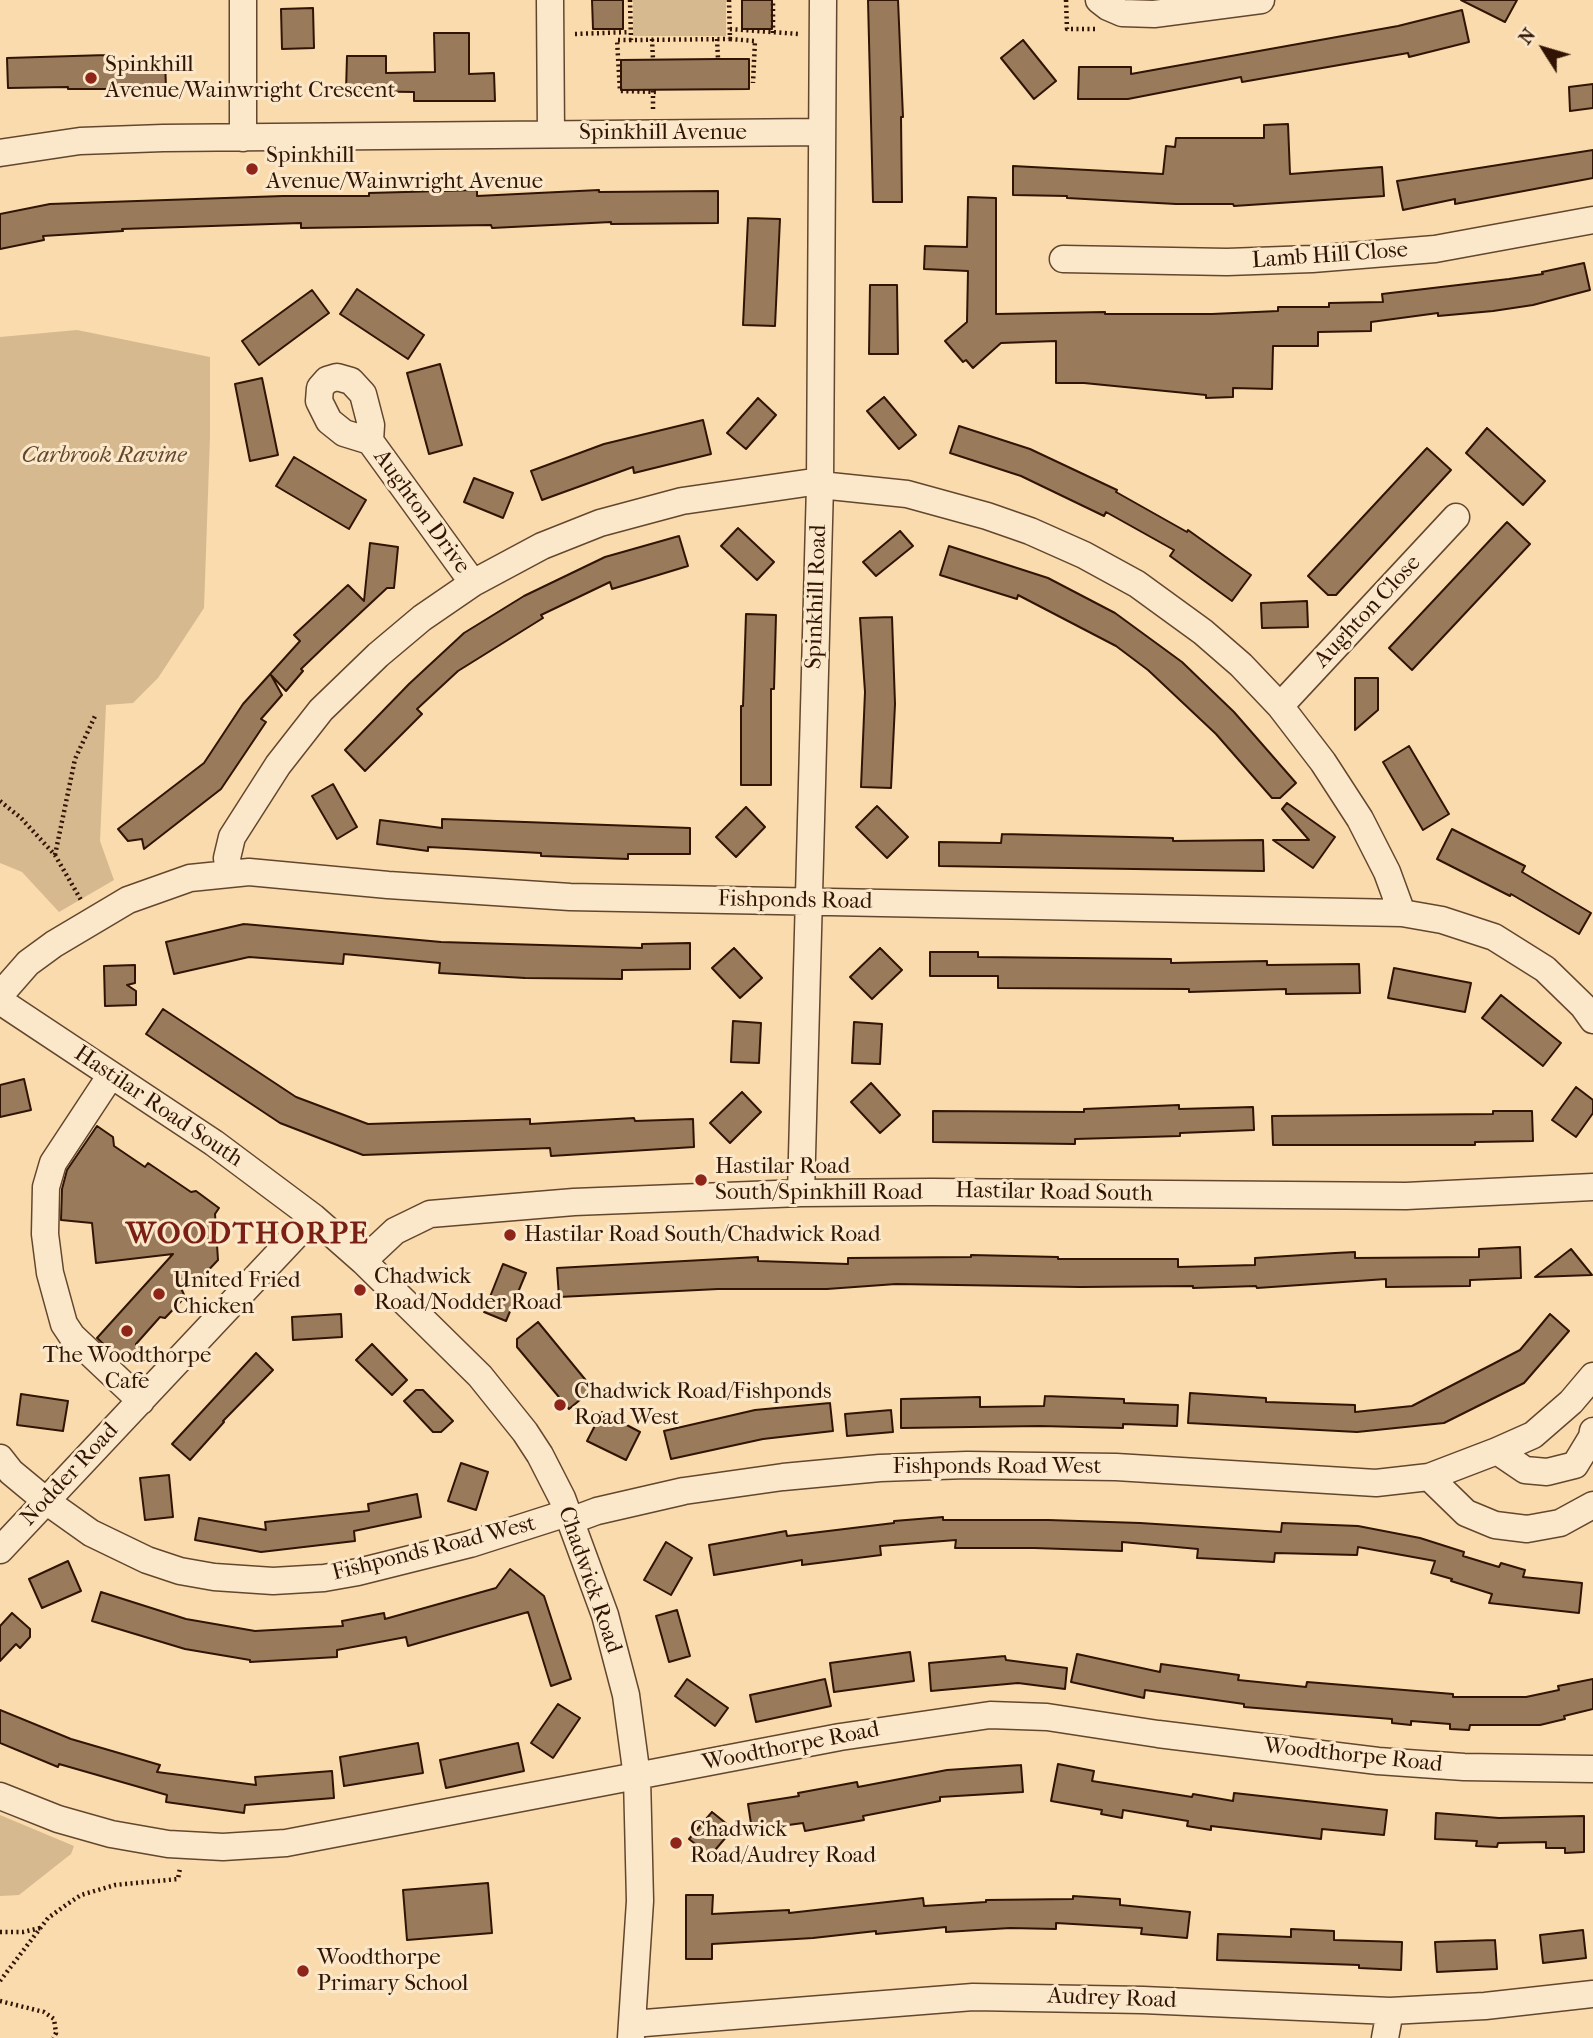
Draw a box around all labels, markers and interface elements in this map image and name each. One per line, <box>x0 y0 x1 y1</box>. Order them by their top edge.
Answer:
north arrow <box>1509 14 1579 84</box>
text: N <box>1514 24 1540 49</box>
place label: Spinkhill Avenue/Wainwright Crescent <box>105 51 396 105</box>
marker: Spinkhill Avenue/Wainwright Crescent <box>83 70 99 86</box>
street label: Spinkhill Avenue <box>579 119 747 147</box>
place label: Spinkhill Avenue/Wainwright Avenue <box>266 142 543 196</box>
marker: Spinkhill Avenue/Wainwright Avenue <box>244 161 260 177</box>
street label: Lamb Hill Close <box>1251 237 1409 275</box>
park label: Carbrook Ravine <box>22 442 186 470</box>
street label: Aughton Drive <box>367 444 475 580</box>
street label: Spinkhill Road <box>801 524 833 670</box>
street label: Aughton Close <box>1309 550 1427 674</box>
street label: Fishponds Road <box>717 886 873 916</box>
street label: Hastilar Road South <box>68 1040 248 1174</box>
place label: Hastilar Road South/Spinkhill Road <box>715 1153 923 1207</box>
marker: Hastilar Road South/Spinkhill Road <box>693 1172 709 1188</box>
street label: Hastilar Road South <box>955 1177 1153 1209</box>
district label: WOODTHORPE <box>127 1218 369 1254</box>
place label: Hastilar Road South/Chadwick Road <box>524 1221 880 1249</box>
marker: Hastilar Road South/Chadwick Road <box>502 1227 518 1243</box>
place label: Chadwick Road/Nodder Road <box>374 1263 562 1317</box>
place label: United Fried Chicken <box>173 1267 301 1321</box>
marker: Chadwick Road/Nodder Road <box>352 1282 368 1298</box>
marker: United Fried Chicken <box>151 1286 167 1302</box>
marker: The Woodthorpe Cafe <box>119 1323 135 1339</box>
place label: The Woodthorpe Cafe <box>43 1342 211 1396</box>
place label: Chadwick Road/Fishponds Road West <box>574 1378 832 1432</box>
marker: Chadwick Road/Fishponds Road West <box>552 1397 568 1413</box>
street label: Nodder Road <box>15 1418 125 1532</box>
street label: Fishponds Road West <box>893 1453 1101 1481</box>
street label: Chadwick Road <box>551 1503 627 1657</box>
street label: Fishponds Road West <box>329 1510 539 1588</box>
street label: Woodthorpe Road <box>700 1716 882 1778</box>
street label: Woodthorpe Road <box>1262 1733 1444 1779</box>
place label: Chadwick Road/Audrey Road <box>690 1816 876 1870</box>
marker: Chadwick Road/Audrey Road <box>668 1835 684 1851</box>
place label: Woodthorpe Primary School <box>317 1944 468 1998</box>
marker: Woodthorpe Primary School <box>295 1963 311 1979</box>
street label: Audrey Road <box>1047 1983 1177 2015</box>

